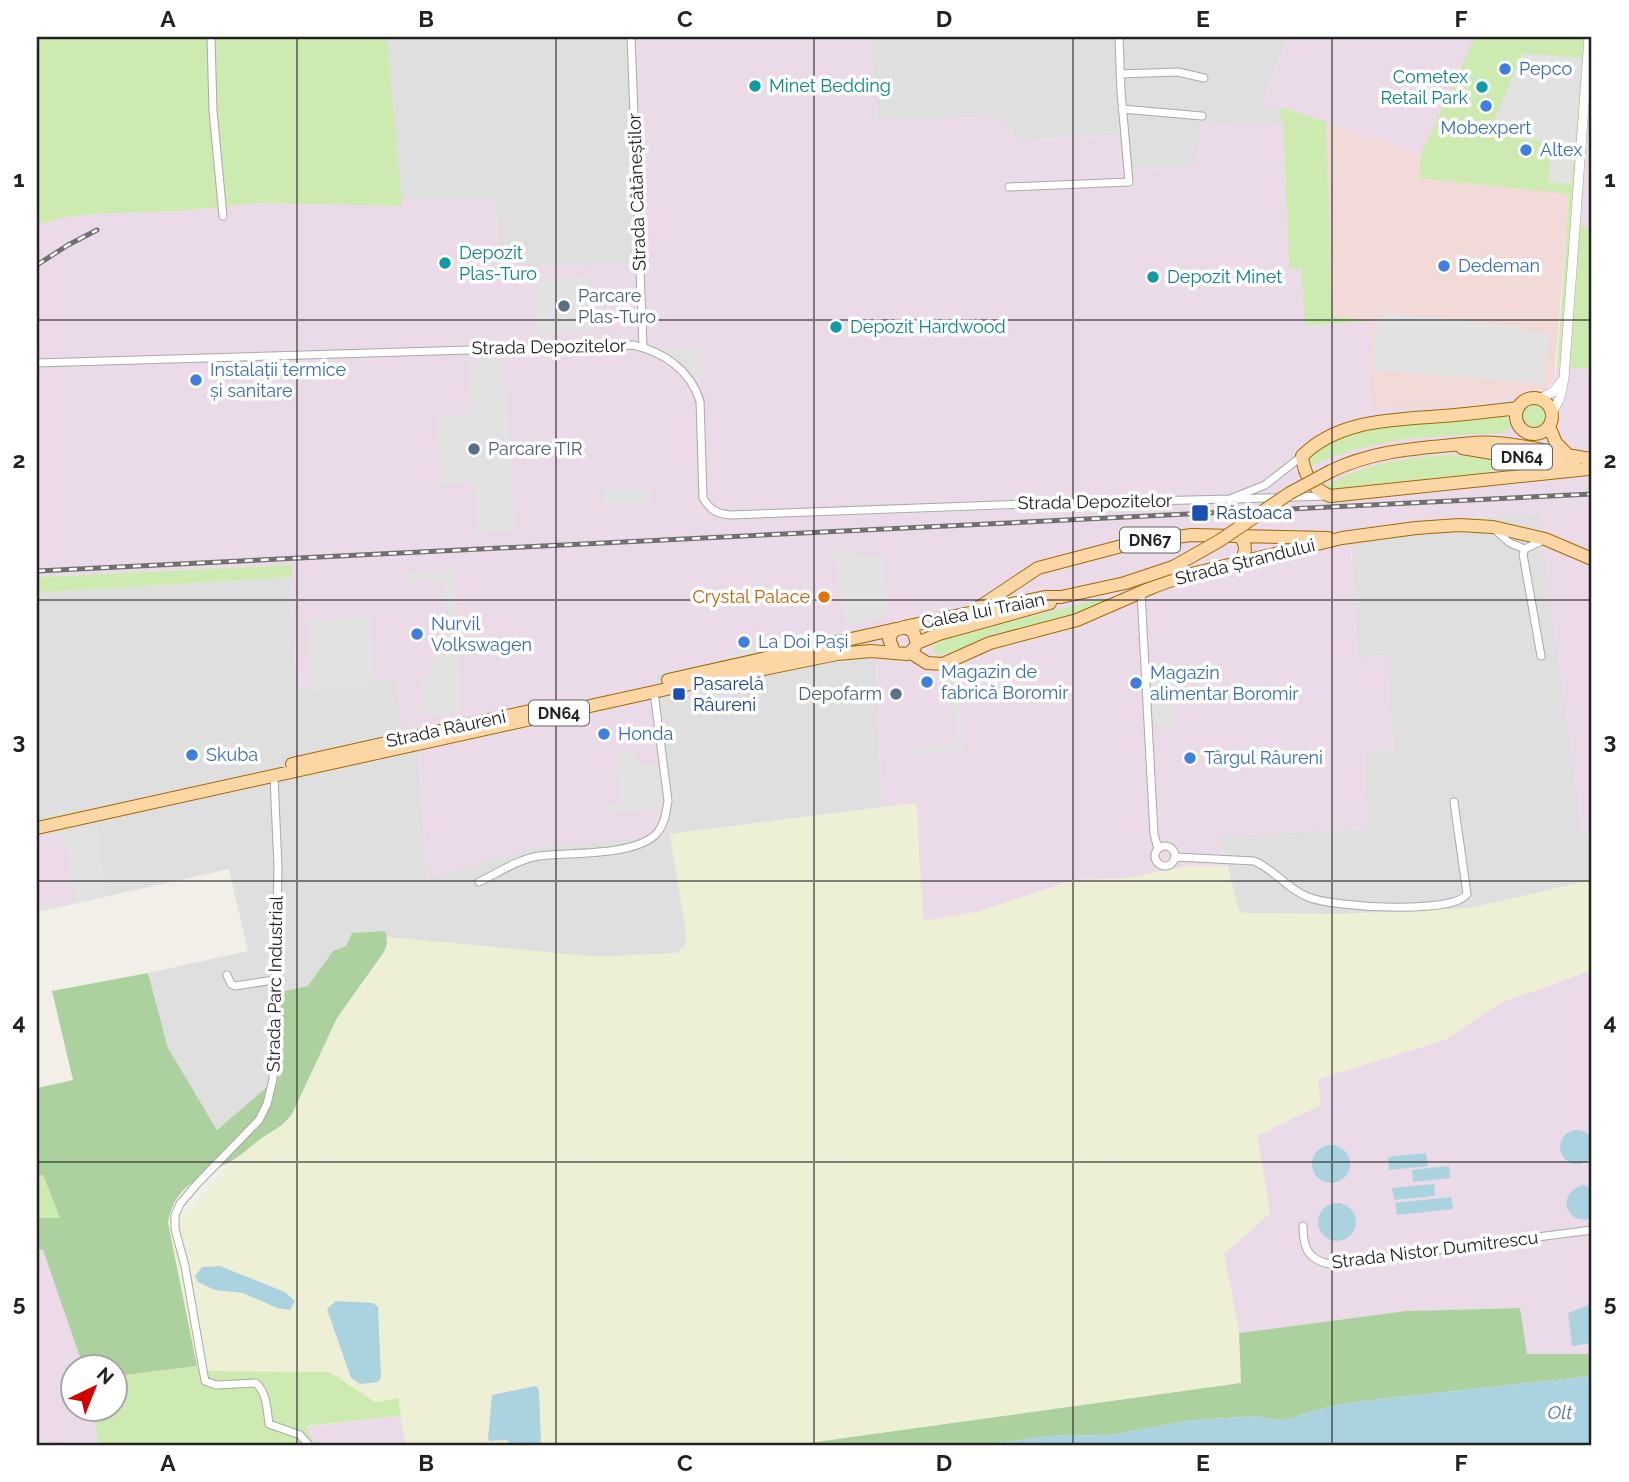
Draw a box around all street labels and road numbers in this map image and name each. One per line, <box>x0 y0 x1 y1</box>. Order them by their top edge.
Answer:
street label: Strada Cătăneștilor <box>623 112 650 271</box>
street label: Strada Depozitelor <box>471 335 627 358</box>
road number: DN64 <box>1492 445 1552 470</box>
street label: Strada Depozitelor <box>1017 490 1173 513</box>
road number: DN67 <box>1120 527 1180 552</box>
street label: Strada Ștrandului <box>1173 534 1317 589</box>
street label: Calea lui Traian <box>919 588 1046 633</box>
road number: DN64 <box>529 700 589 726</box>
street label: Strada Râureni <box>384 706 508 751</box>
street label: Strada Parc Industrial <box>262 896 287 1072</box>
street label: Strada Nistor Dumitrescu <box>1330 1226 1539 1273</box>

